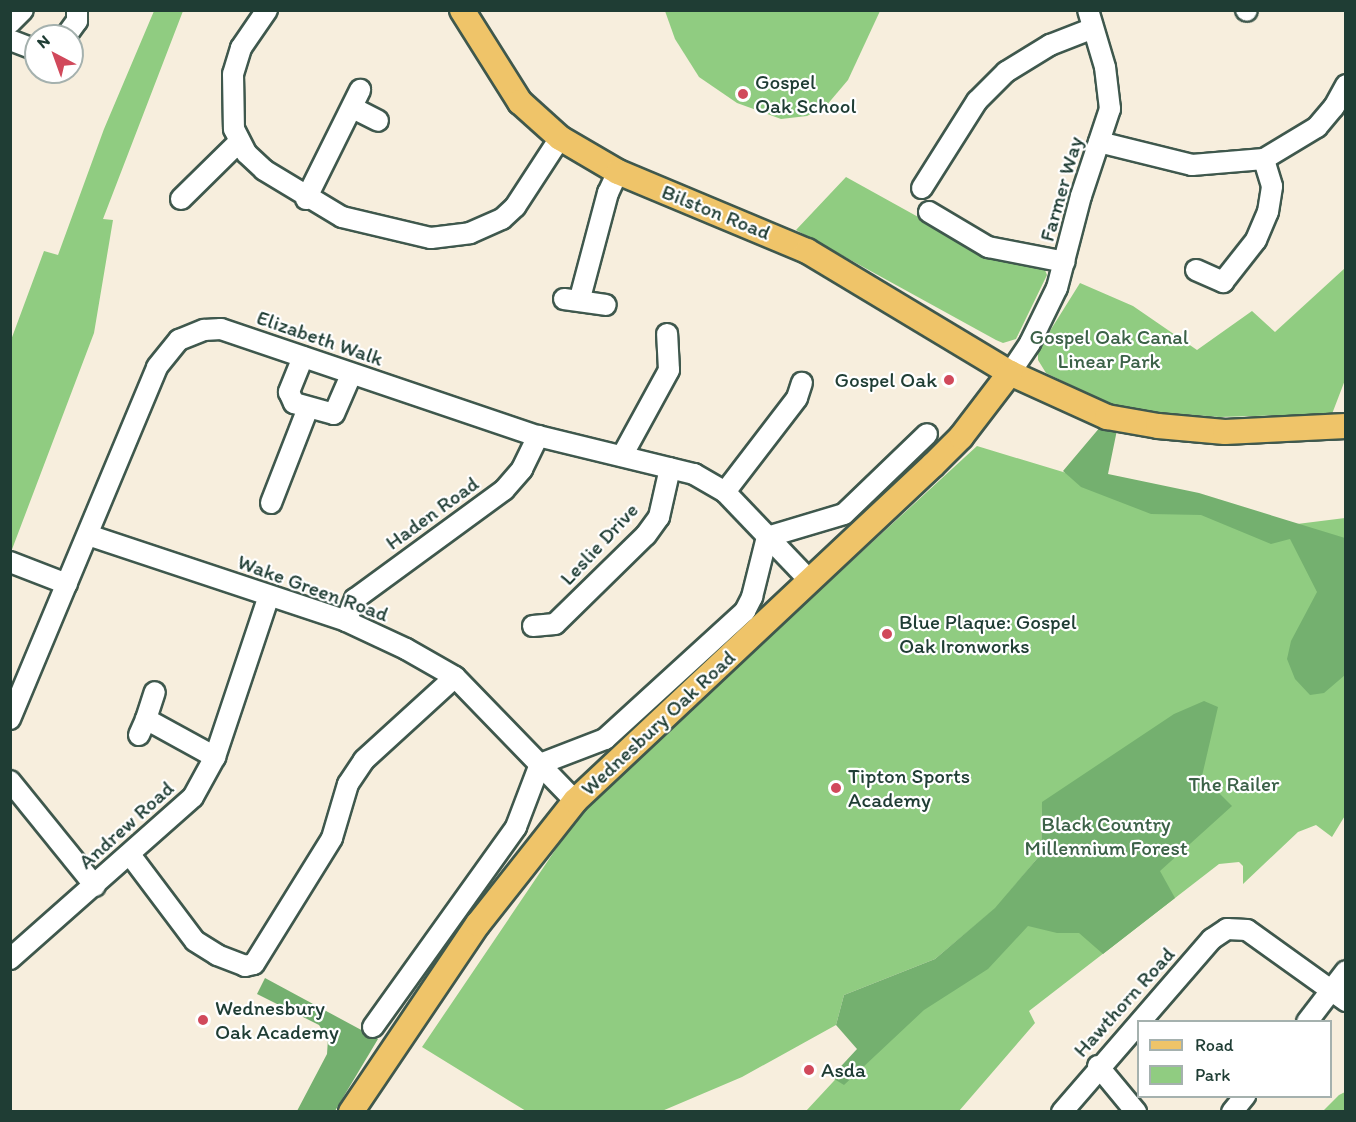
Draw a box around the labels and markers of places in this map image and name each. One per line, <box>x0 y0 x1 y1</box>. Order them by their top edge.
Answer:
place label: Gospel Oak School <box>755 69 856 119</box>
marker: Gospel Oak School <box>736 87 750 101</box>
place label: Gospel Oak <box>835 367 937 393</box>
marker: Gospel Oak <box>942 373 956 387</box>
place label: Blue Plaque: Gospel Oak Ironworks <box>899 609 1077 659</box>
marker: Blue Plaque: Gospel Oak Ironworks <box>880 627 894 641</box>
place label: Tipton Sports Academy <box>848 763 970 813</box>
marker: Tipton Sports Academy <box>829 781 843 795</box>
place label: Wednesbury Oak Academy <box>215 995 340 1045</box>
marker: Wednesbury Oak Academy <box>196 1013 210 1027</box>
place label: Asda <box>821 1057 866 1083</box>
marker: Asda <box>802 1063 816 1077</box>

